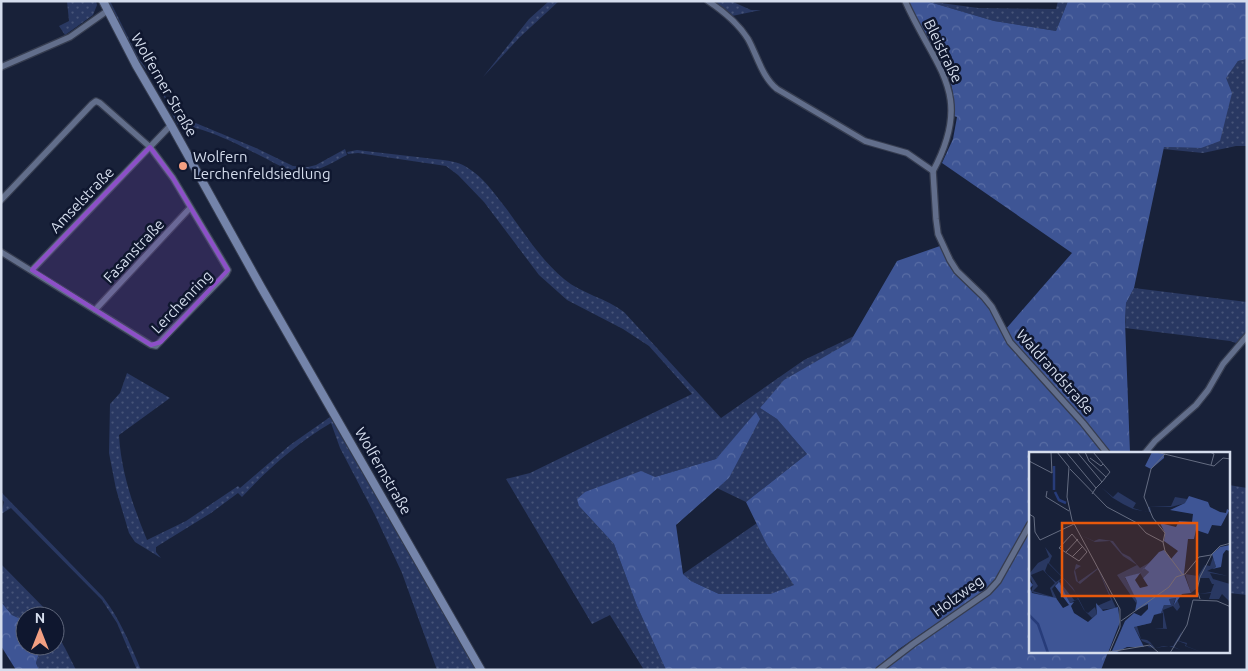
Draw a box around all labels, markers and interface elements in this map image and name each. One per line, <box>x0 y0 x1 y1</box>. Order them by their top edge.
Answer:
street label: Bleistraße <box>921 16 966 85</box>
street label: Wolferner Straße <box>128 30 201 139</box>
place label: Wolfern Lerchenfeldsiedlung <box>193 148 331 182</box>
marker: Wolfern Lerchenfeldsiedlung <box>177 160 189 172</box>
street label: Amselstraße <box>46 163 117 236</box>
street label: Fasanstraße <box>100 215 167 286</box>
street label: Lerchenring <box>148 267 216 337</box>
street label: Waldrandstraße <box>1013 326 1098 417</box>
street label: Wolfernstraße <box>352 424 415 517</box>
inset map <box>1029 452 1230 654</box>
street label: Holzweg <box>929 571 986 620</box>
north arrow <box>15 606 65 656</box>
text: N <box>35 610 45 626</box>

